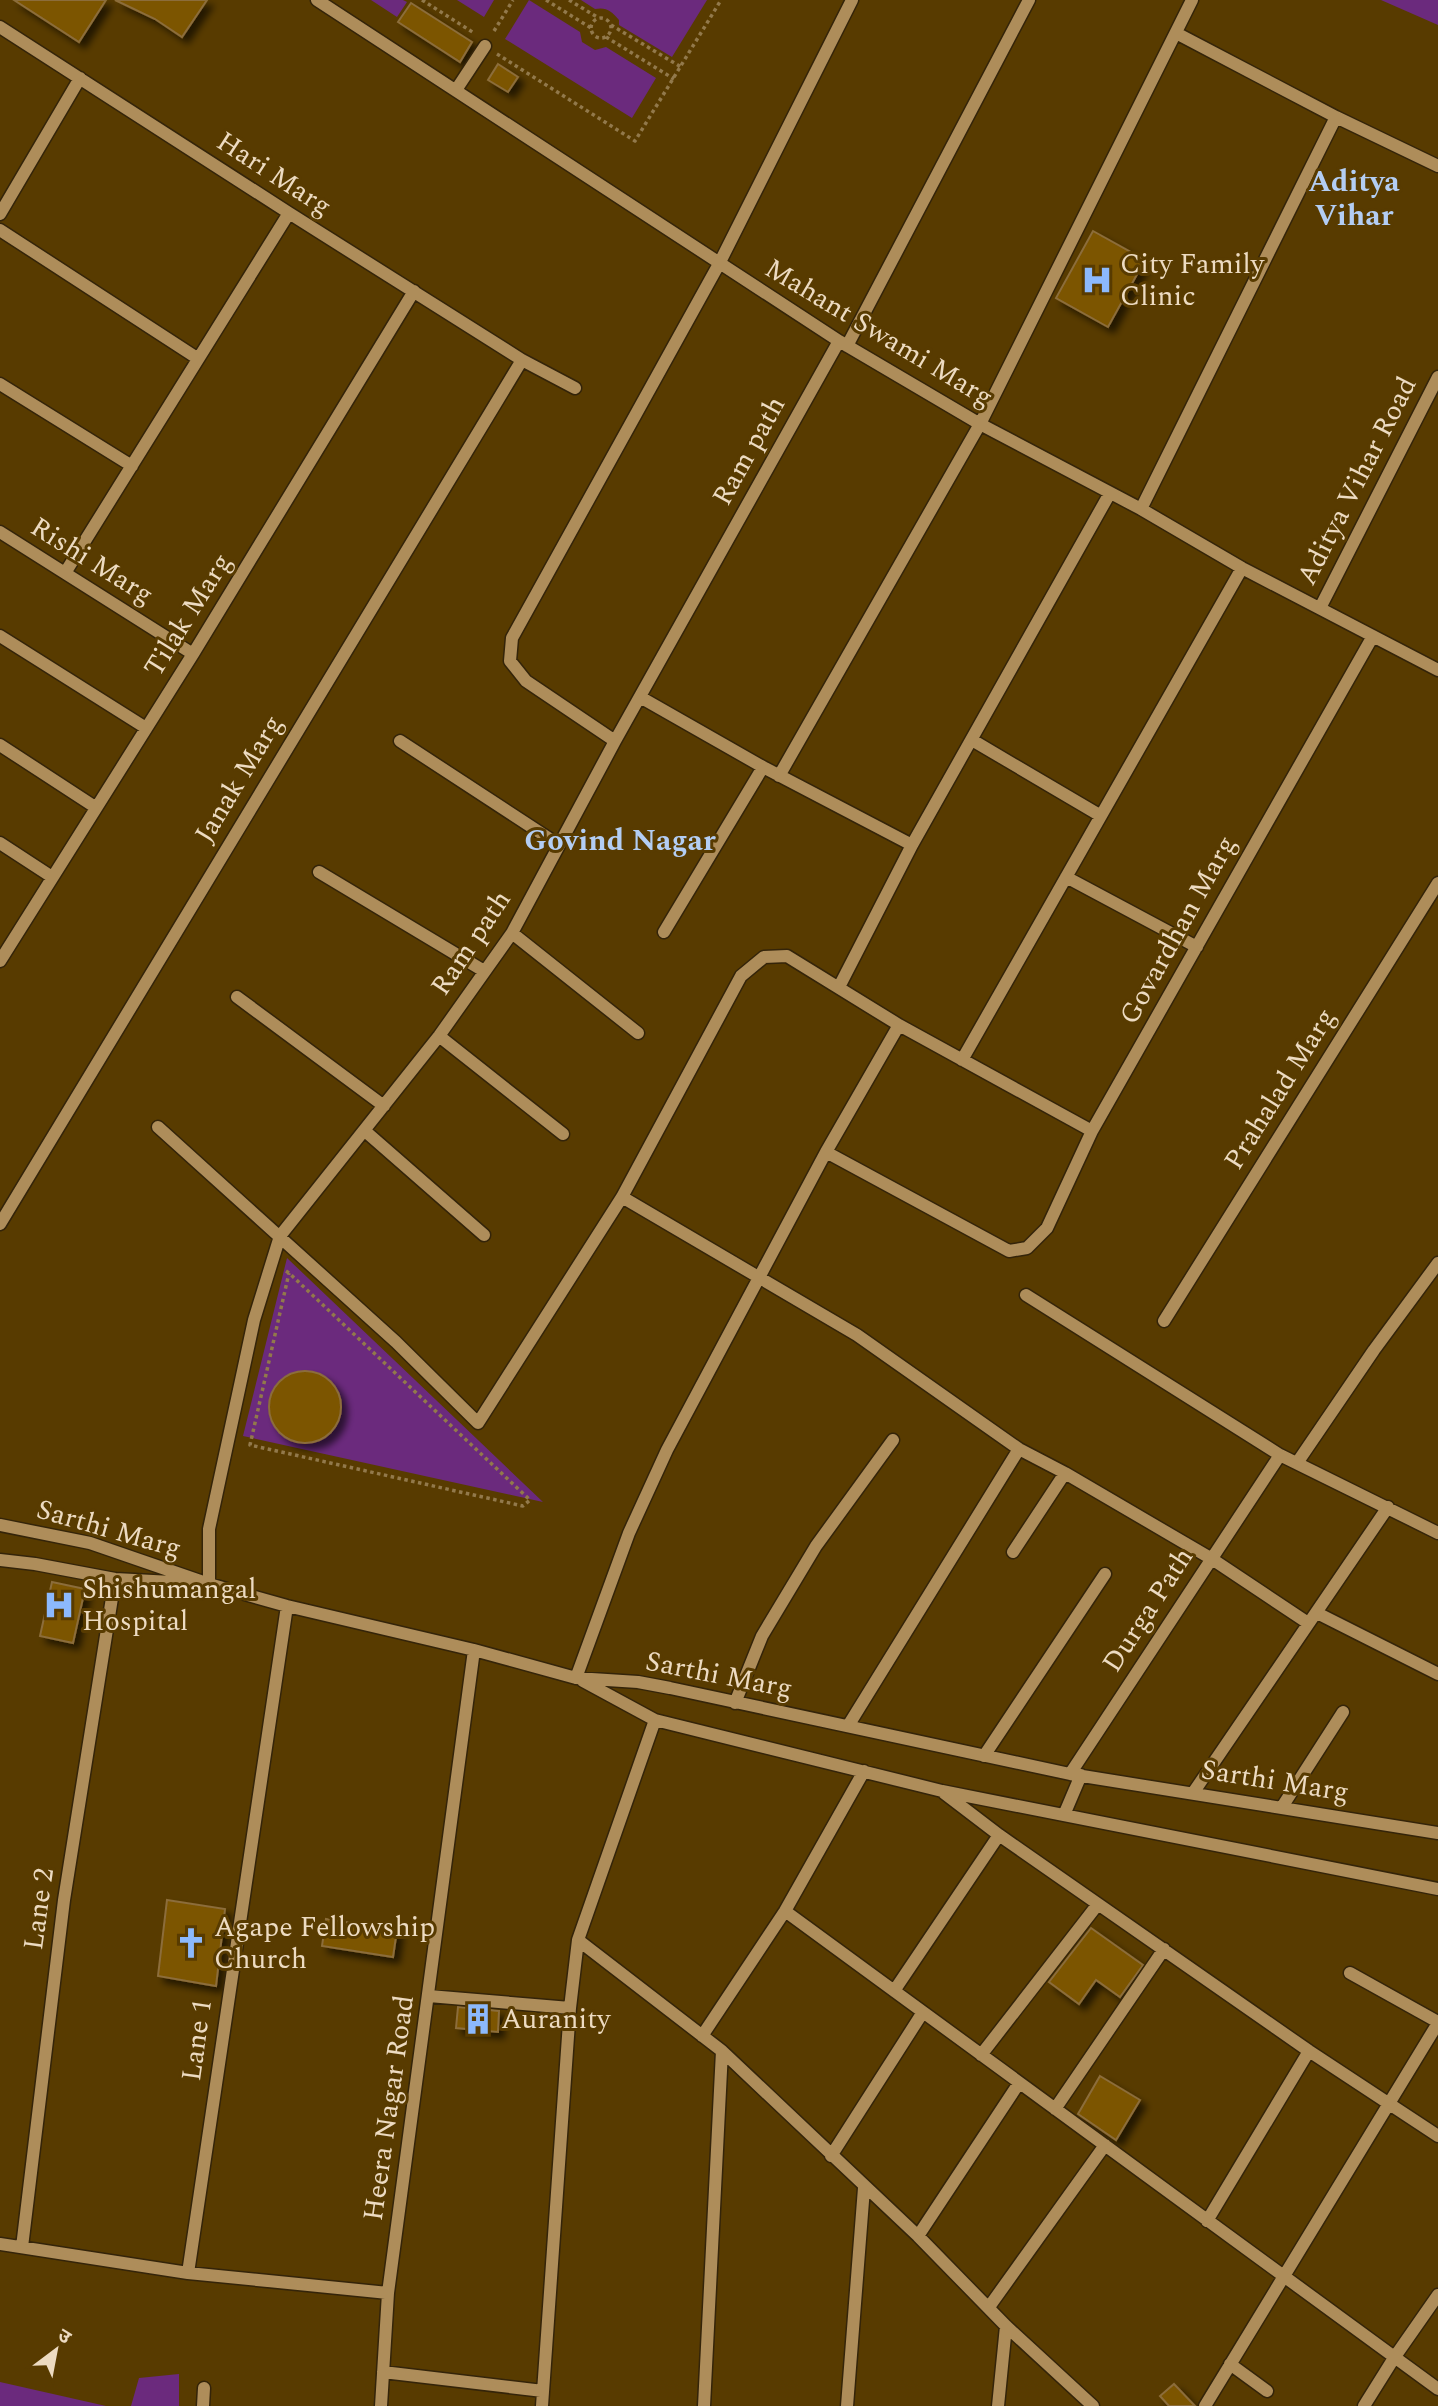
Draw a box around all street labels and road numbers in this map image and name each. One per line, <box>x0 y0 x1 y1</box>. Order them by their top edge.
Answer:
street label: Hari Marg <box>208 121 340 227</box>
street label: Mahant Swami Marg <box>756 248 1002 418</box>
street label: Aditya Vihar Road <box>1286 369 1428 593</box>
street label: Ram path <box>701 388 797 514</box>
street label: Rishi Marg <box>22 506 162 616</box>
street label: Tilak Marg <box>133 545 243 685</box>
street label: Janak Marg <box>184 707 294 851</box>
street label: Govardhan Marg <box>1108 827 1248 1033</box>
street label: Ram path <box>420 881 522 1005</box>
street label: Prahalad Marg <box>1213 1000 1347 1178</box>
street label: Sarthi Marg <box>31 1488 187 1570</box>
street label: Durga Path <box>1091 1539 1205 1681</box>
street label: Sarthi Marg <box>642 1640 796 1710</box>
street label: Sarthi Marg <box>1198 1748 1352 1814</box>
street label: Lane 2 <box>12 1865 66 1953</box>
street label: Heera Nagar Road <box>352 1992 426 2224</box>
street label: Lane 1 <box>170 1996 224 2084</box>

